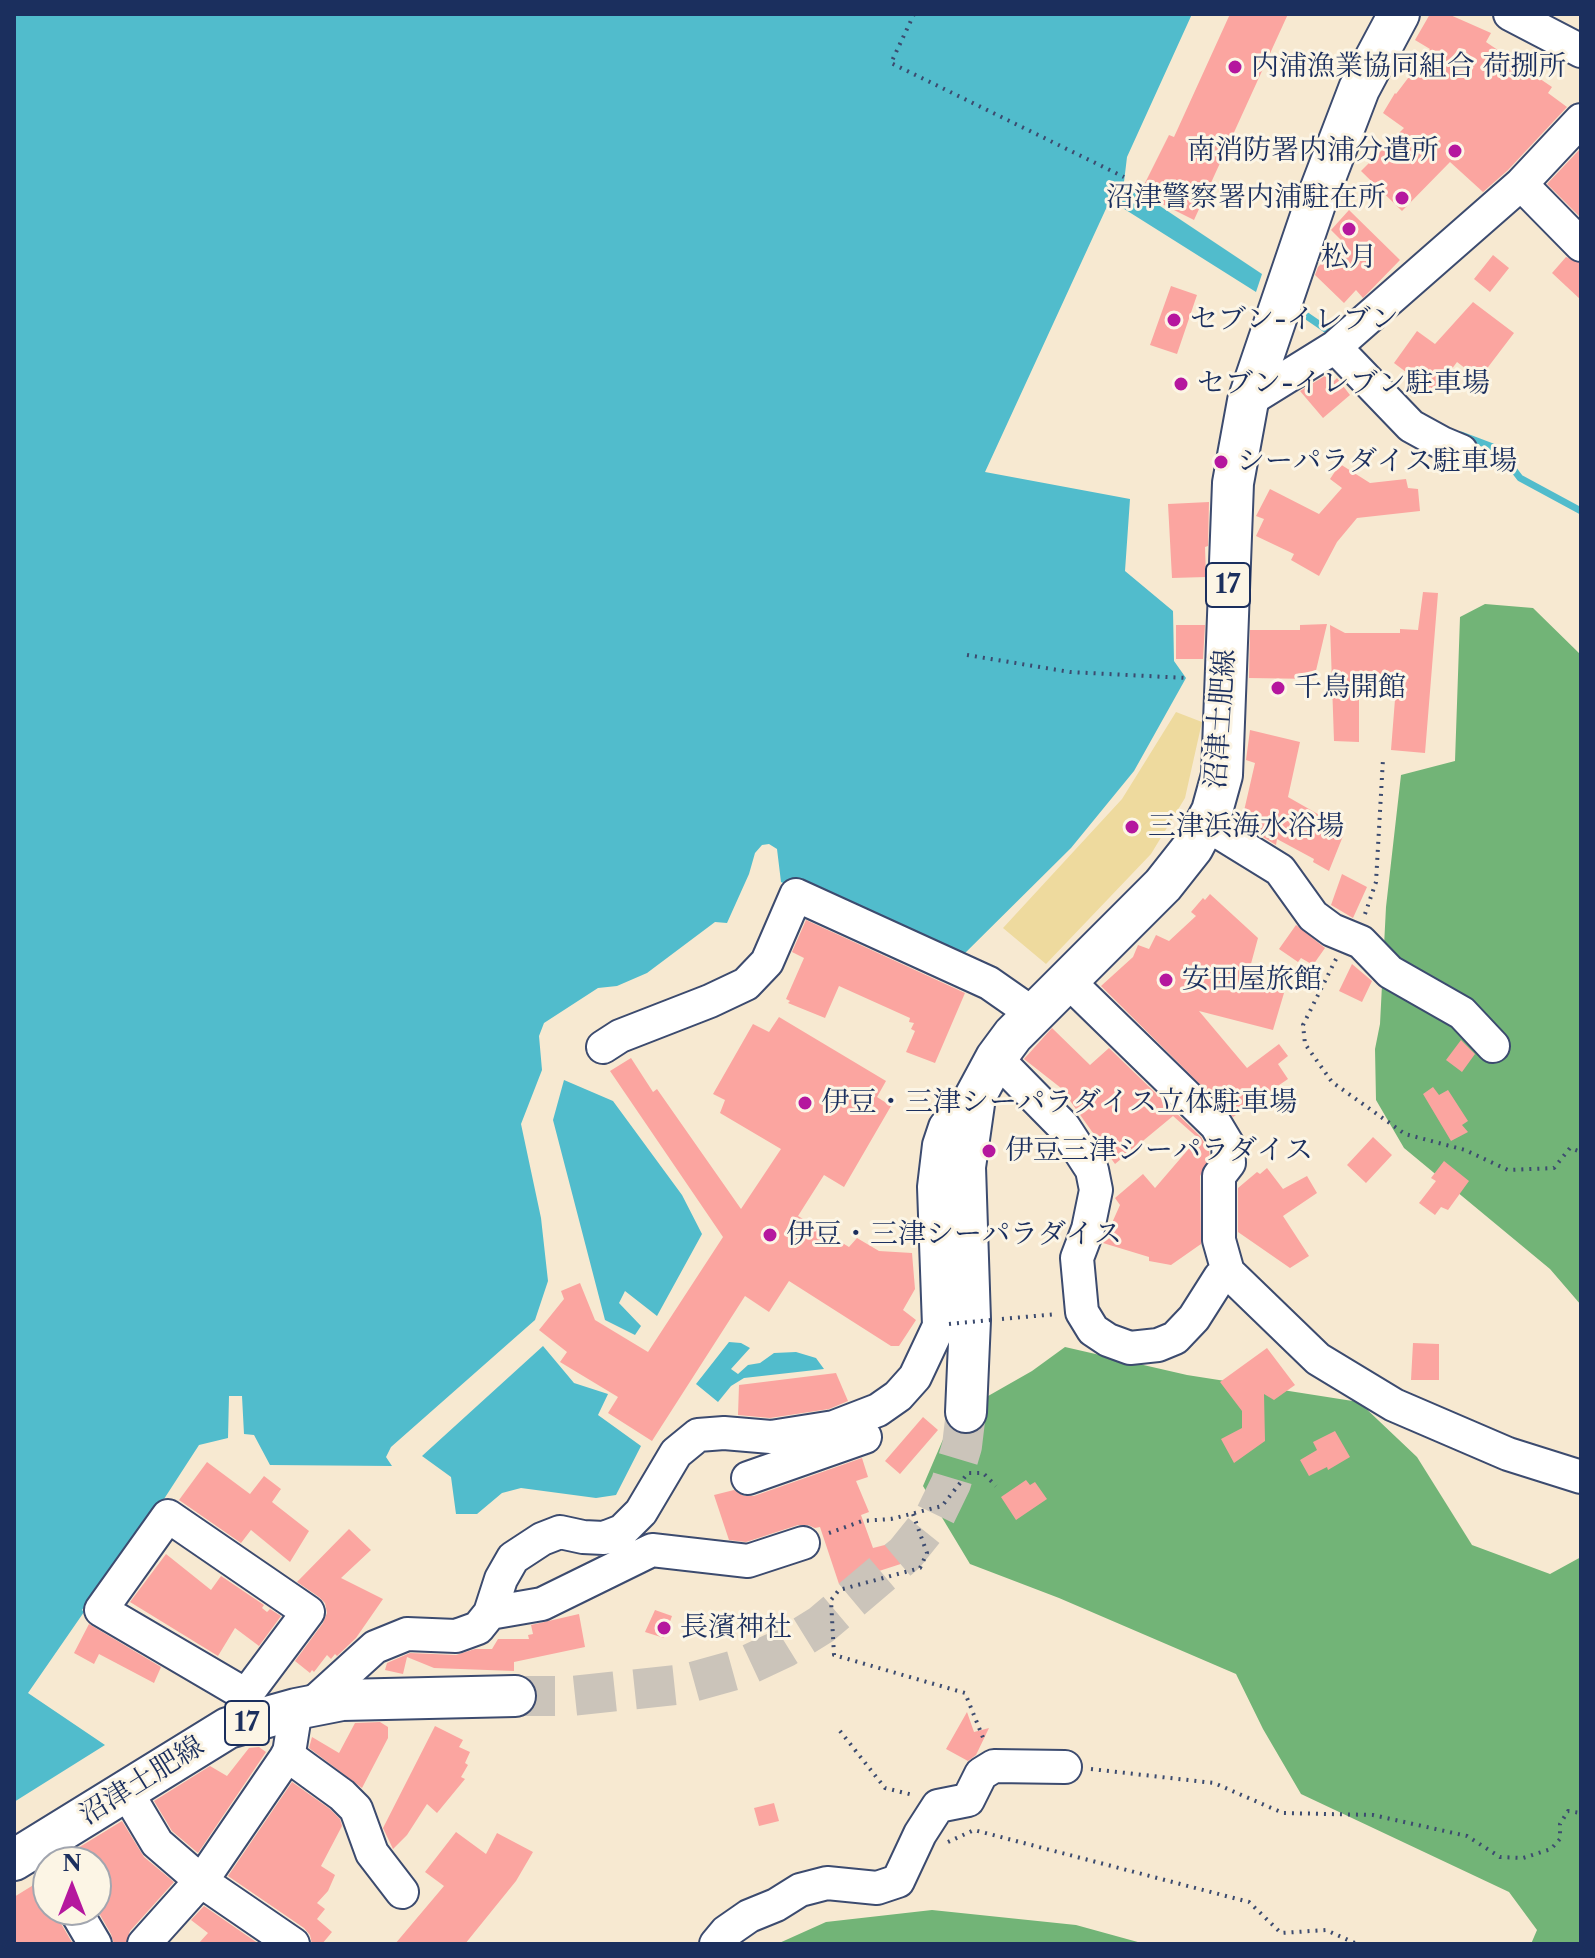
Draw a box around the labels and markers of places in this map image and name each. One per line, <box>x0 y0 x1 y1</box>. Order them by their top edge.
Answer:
place label: 内浦漁業協同組合 荷捌所 <box>1251 50 1566 84</box>
marker: 内浦漁業協同組合 荷捌所 <box>1226 58 1244 76</box>
place label: 南消防署内浦分遣所 <box>1187 134 1439 168</box>
marker: 南消防署内浦分遣所 <box>1446 142 1464 160</box>
place label: 沼津警察署内浦駐在所 <box>1106 181 1386 215</box>
marker: 沼津警察署内浦駐在所 <box>1393 189 1411 207</box>
marker: 松月 <box>1340 220 1358 238</box>
place label: 松月 <box>1321 241 1377 275</box>
place label: セブン-イレブン <box>1190 303 1399 337</box>
marker: セブン-イレブン <box>1165 311 1183 329</box>
place label: セブン-イレブン駐車場 <box>1197 367 1490 401</box>
marker: セブン-イレブン駐車場 <box>1172 375 1190 393</box>
place label: シーパラダイス駐車場 <box>1237 445 1517 479</box>
marker: シーパラダイス駐車場 <box>1212 453 1230 471</box>
place label: 千鳥開館 <box>1294 671 1406 705</box>
marker: 千鳥開館 <box>1269 679 1287 697</box>
place label: 三津浜海水浴場 <box>1148 810 1344 844</box>
marker: 三津浜海水浴場 <box>1123 818 1141 836</box>
place label: 安田屋旅館 <box>1182 963 1322 997</box>
marker: 安田屋旅館 <box>1157 971 1175 989</box>
place label: 伊豆・三津シーパラダイス立体駐車場 <box>821 1086 1297 1120</box>
marker: 伊豆・三津シーパラダイス立体駐車場 <box>796 1094 814 1112</box>
place label: 伊豆三津シーパラダイス <box>1005 1134 1313 1168</box>
marker: 伊豆三津シーパラダイス <box>980 1142 998 1160</box>
place label: 伊豆・三津シーパラダイス <box>786 1218 1122 1252</box>
marker: 伊豆・三津シーパラダイス <box>761 1226 779 1244</box>
place label: 長濱神社 <box>680 1611 792 1645</box>
marker: 長濱神社 <box>655 1619 673 1637</box>

